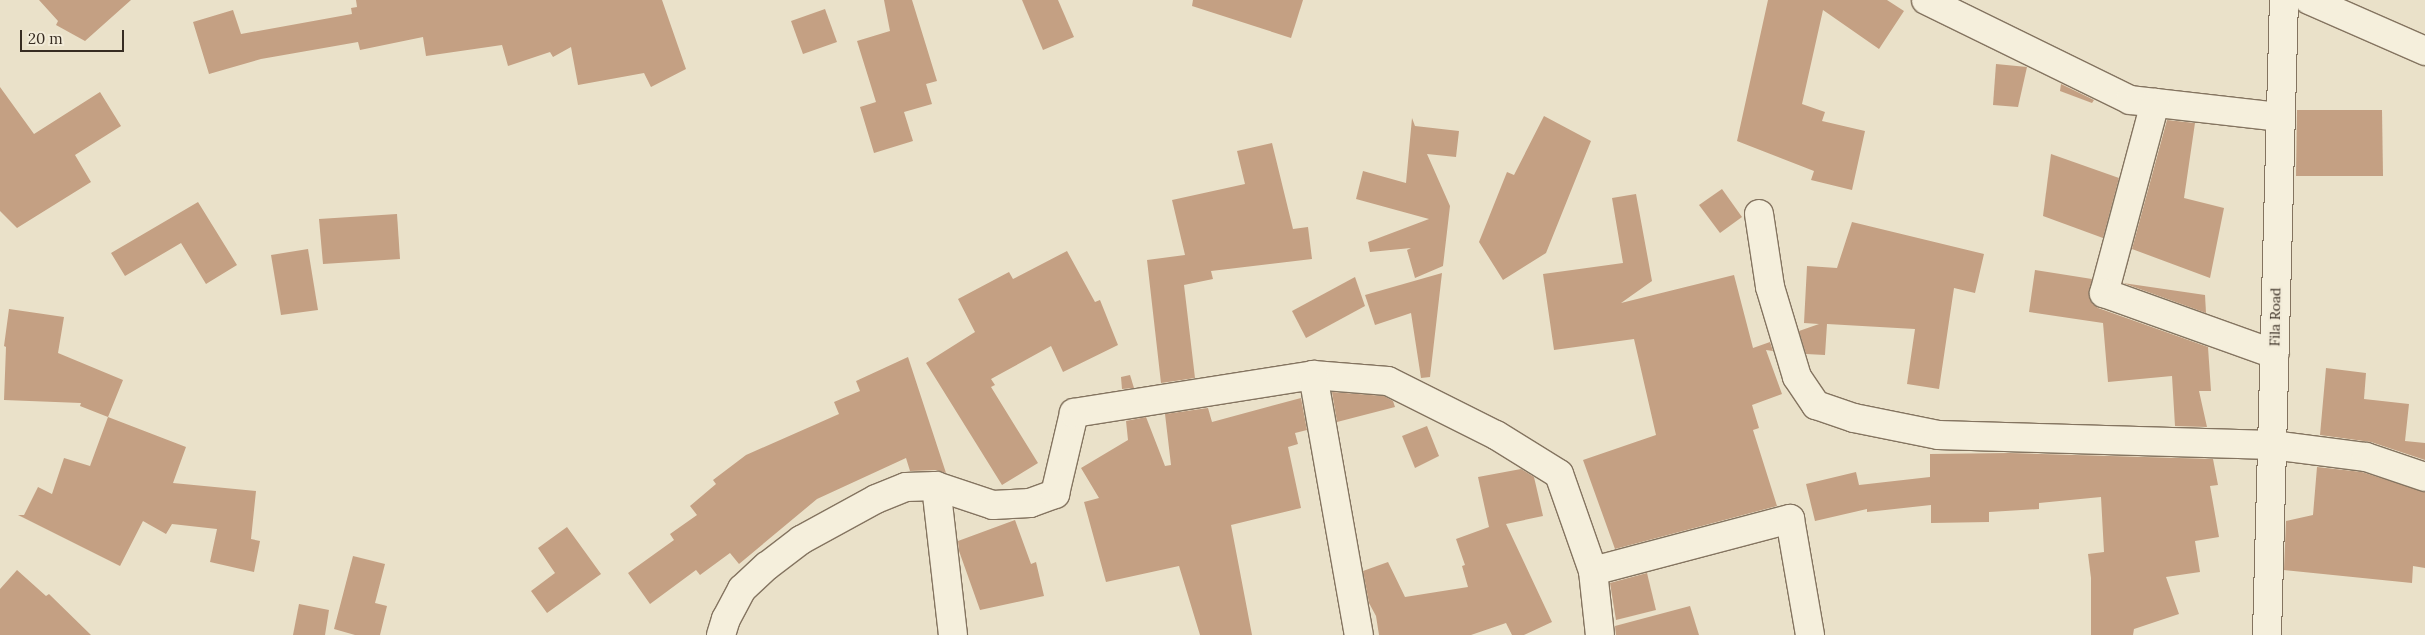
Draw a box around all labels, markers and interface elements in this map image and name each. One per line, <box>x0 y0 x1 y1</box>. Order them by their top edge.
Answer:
scale bar <box>22 20 126 52</box>
text: 20 m <box>28 29 63 48</box>
street label: Fila Road <box>2266 287 2284 347</box>

